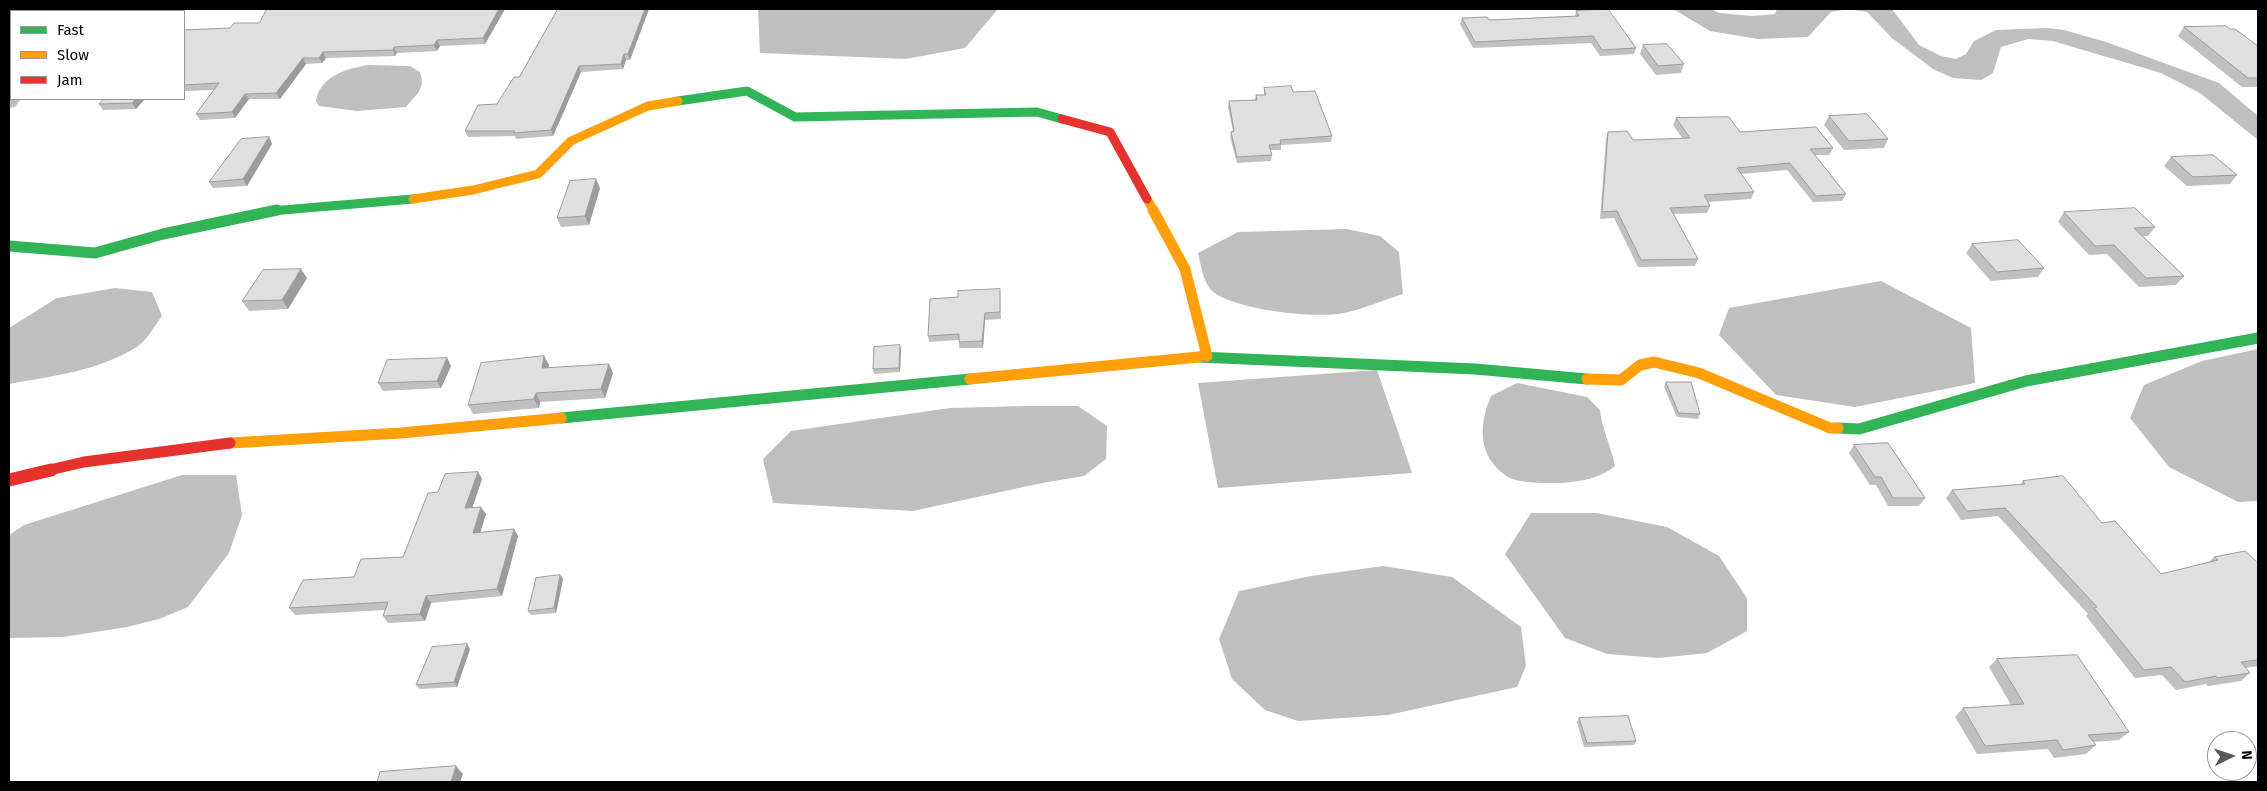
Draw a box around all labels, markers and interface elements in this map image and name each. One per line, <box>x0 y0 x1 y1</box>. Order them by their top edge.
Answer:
legend <box>10 10 185 100</box>
text: Fast <box>57 21 84 39</box>
text: Slow <box>57 46 89 64</box>
text: Jam <box>57 71 83 89</box>
north arrow <box>2207 731 2257 781</box>
text: N <box>2238 750 2255 760</box>

